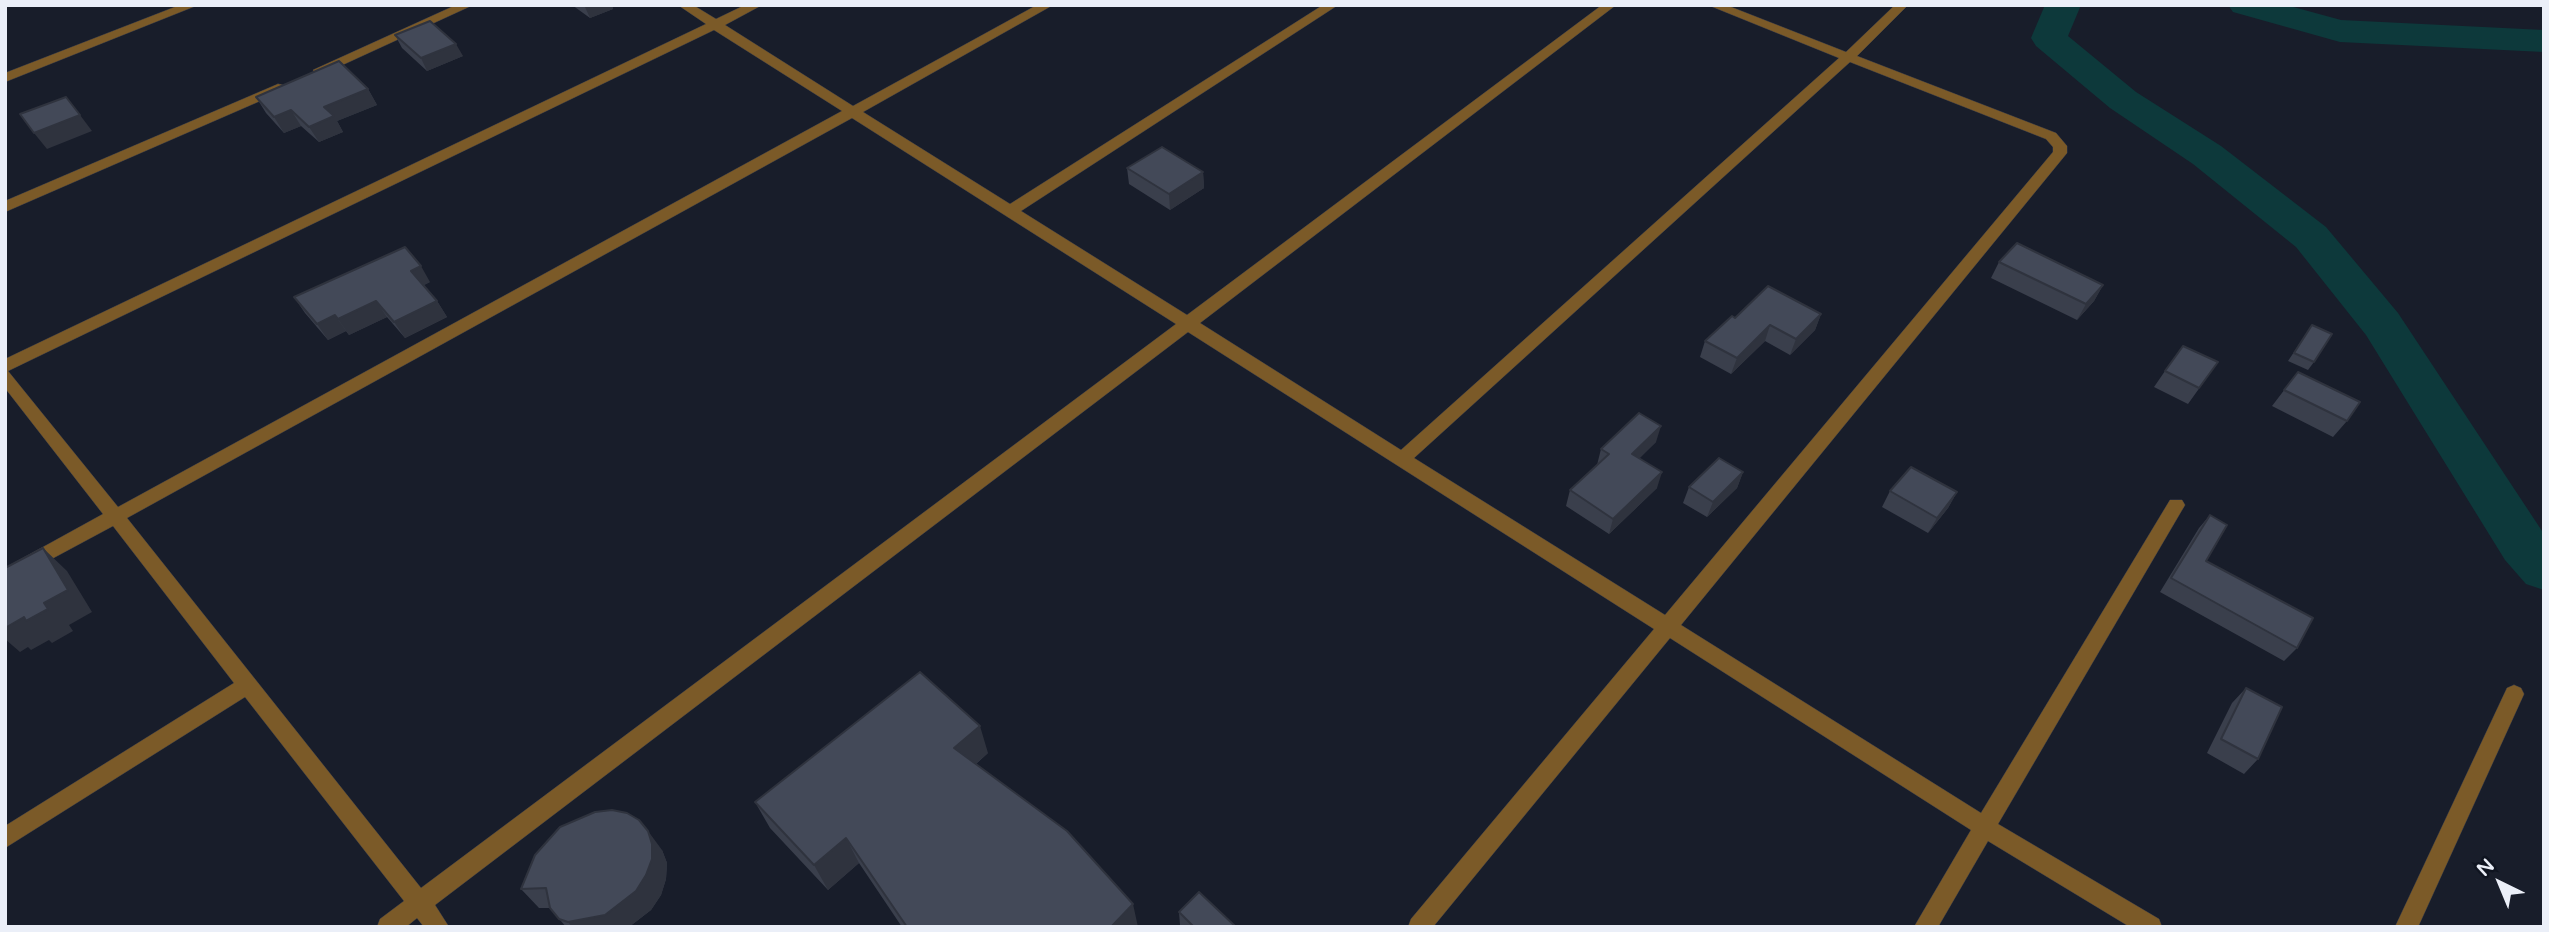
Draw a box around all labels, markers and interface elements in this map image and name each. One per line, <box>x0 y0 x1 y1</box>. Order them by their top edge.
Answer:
north arrow <box>2465 848 2535 918</box>
text: N <box>2473 854 2499 881</box>

